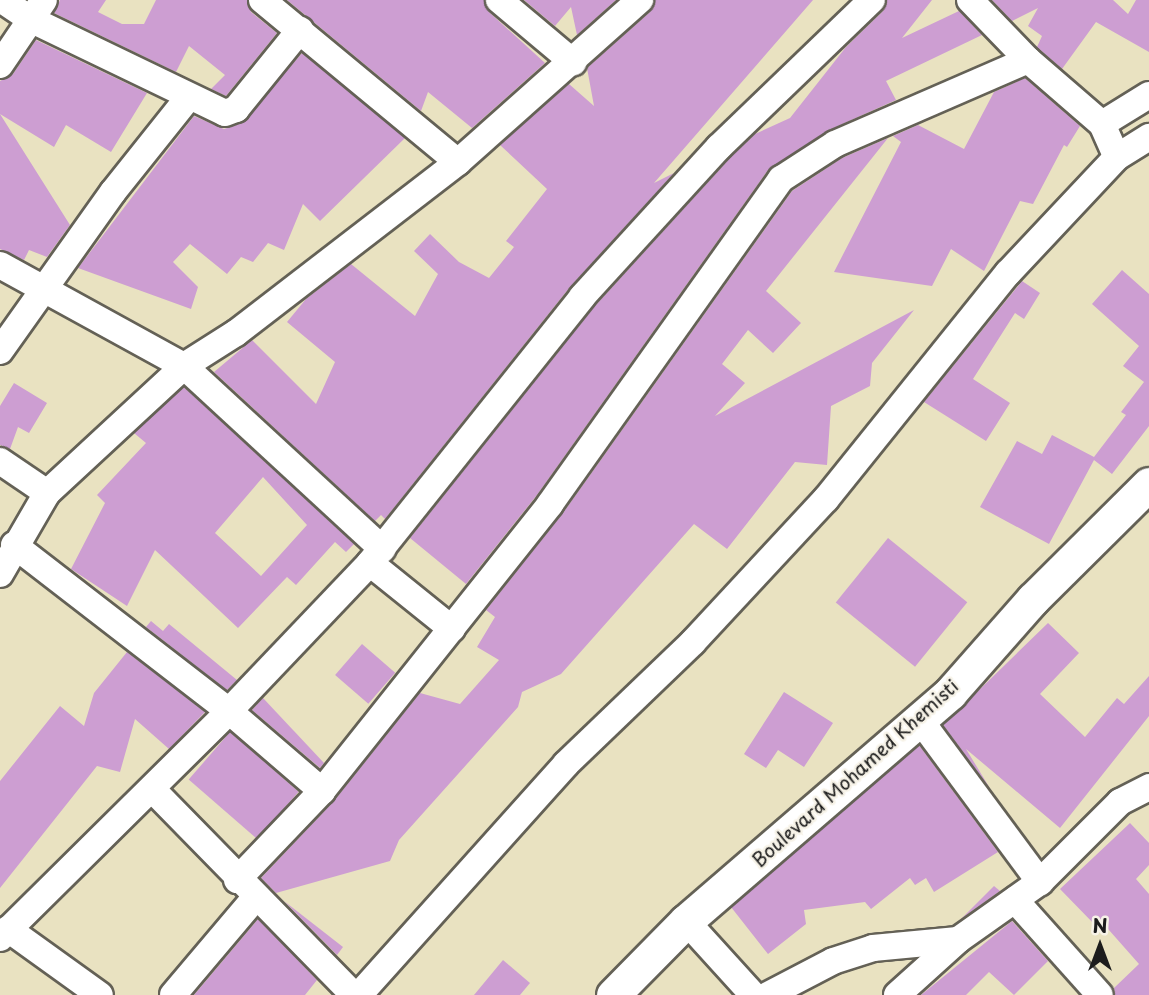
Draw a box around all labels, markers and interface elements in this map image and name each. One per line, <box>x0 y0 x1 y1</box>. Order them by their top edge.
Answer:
street label: Boulevard Mohamed Khemisti <box>747 674 963 872</box>
north arrow <box>1065 911 1135 981</box>
text: N <box>1092 911 1108 939</box>

